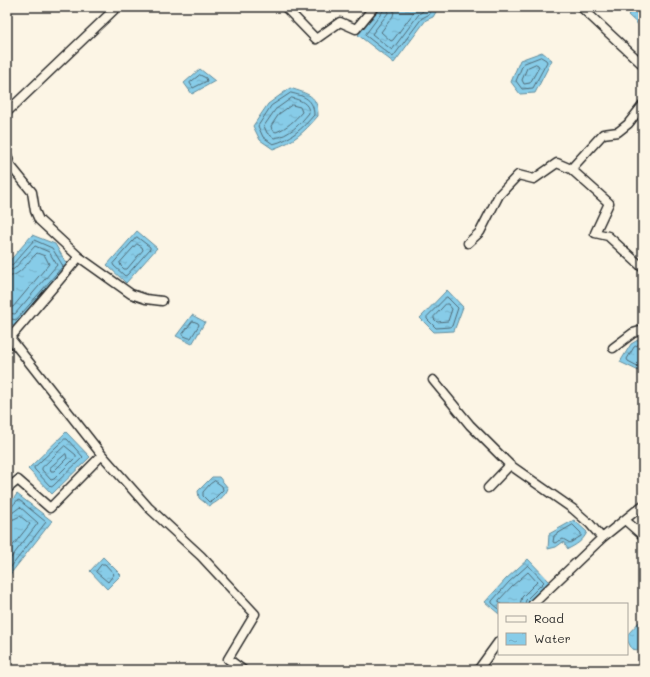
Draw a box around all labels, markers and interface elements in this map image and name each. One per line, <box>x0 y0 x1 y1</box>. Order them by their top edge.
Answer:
legend <box>498 603 628 655</box>
text: Road <box>534 610 564 626</box>
text: Water <box>534 630 571 646</box>

